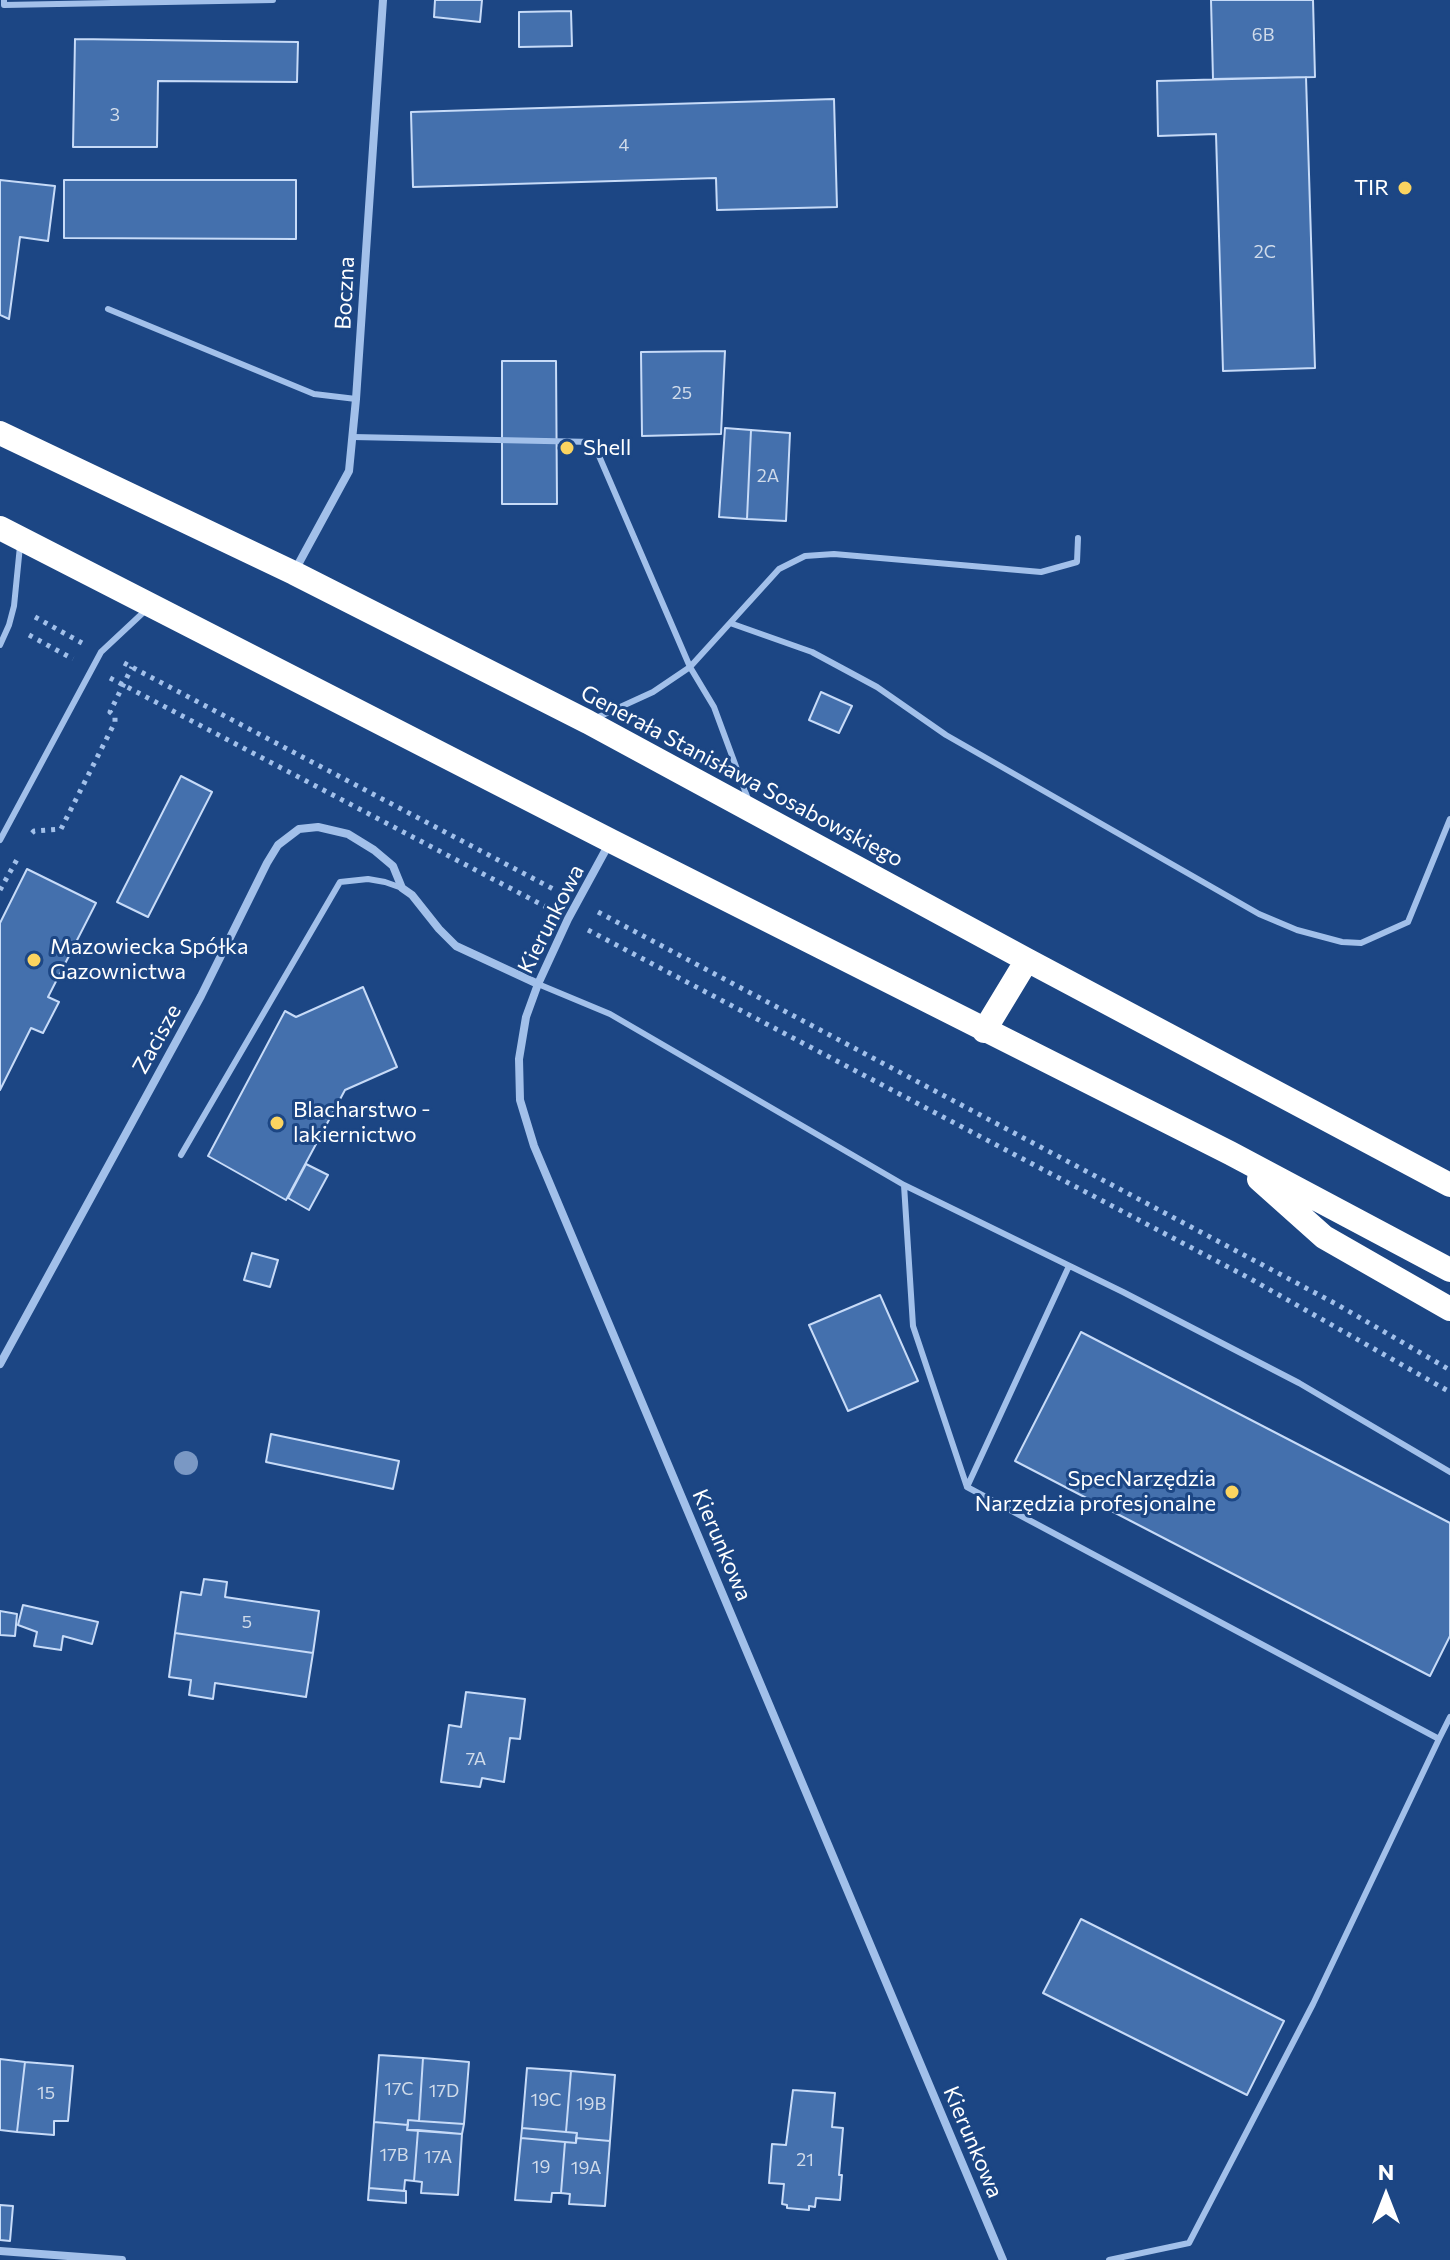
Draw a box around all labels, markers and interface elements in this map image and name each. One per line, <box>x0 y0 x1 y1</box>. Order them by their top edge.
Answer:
house number: 6B <box>1252 24 1274 46</box>
house number: 3 <box>110 104 120 126</box>
house number: 4 <box>619 134 629 156</box>
place label: TIR <box>1354 175 1389 201</box>
marker: TIR <box>1396 179 1414 197</box>
house number: 2C <box>1254 241 1276 263</box>
street label: Boczna <box>330 256 360 330</box>
house number: 25 <box>672 382 692 404</box>
place label: Shell <box>583 435 631 461</box>
marker: Shell <box>558 439 576 457</box>
house number: 2A <box>757 465 779 487</box>
street label: Generała Stanisława Sosabowskiego <box>576 679 908 873</box>
street label: Kierunkowa <box>512 860 590 978</box>
place label: Mazowiecka Spółka Gazownictwa <box>50 934 249 986</box>
marker: Mazowiecka Spółka Gazownictwa <box>25 951 43 969</box>
street label: Zacisze <box>127 1000 187 1078</box>
place label: Blacharstwo - lakiernictwo <box>293 1097 431 1148</box>
marker: Blacharstwo - lakiernictwo <box>268 1114 286 1132</box>
place label: SpecNarzędzia Narzędzia profesjonalne <box>975 1466 1216 1518</box>
marker: SpecNarzędzia Narzędzia profesjonalne <box>1223 1483 1241 1501</box>
street label: Kierunkowa <box>687 1485 757 1605</box>
house number: 5 <box>242 1611 252 1633</box>
house number: 7A <box>466 1748 486 1770</box>
house number: 17C <box>384 2078 414 2100</box>
house number: 17D <box>429 2080 459 2102</box>
house number: 15 <box>37 2082 55 2104</box>
street label: Kierunkowa <box>938 2082 1008 2202</box>
house number: 19C <box>531 2089 561 2111</box>
house number: 19B <box>576 2093 606 2115</box>
house number: 17B <box>380 2144 408 2166</box>
house number: 17A <box>424 2146 452 2168</box>
house number: 21 <box>796 2149 814 2171</box>
house number: 19 <box>532 2156 550 2178</box>
north arrow <box>1346 2156 1426 2236</box>
house number: 19A <box>571 2157 601 2179</box>
text: N <box>1378 2158 1394 2185</box>

